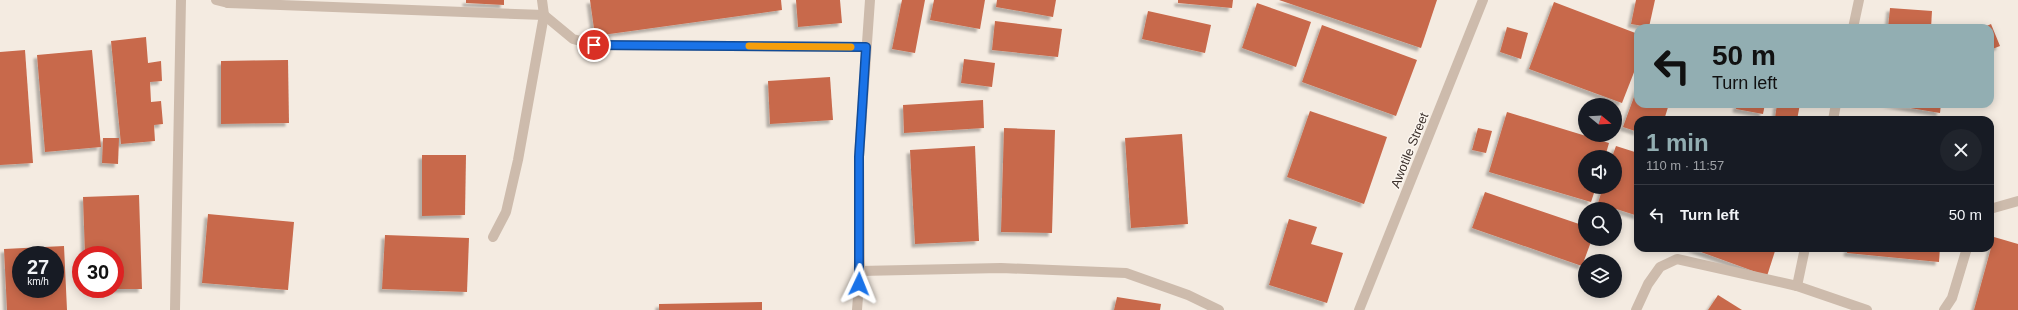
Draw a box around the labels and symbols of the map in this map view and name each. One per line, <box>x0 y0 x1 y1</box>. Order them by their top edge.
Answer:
pin <box>577 28 611 62</box>
north arrow <box>1578 98 1622 142</box>
street label: Awotile Street <box>1388 110 1432 190</box>
speed limit sign: 30 <box>72 246 124 298</box>
position arrow <box>838 263 880 305</box>

